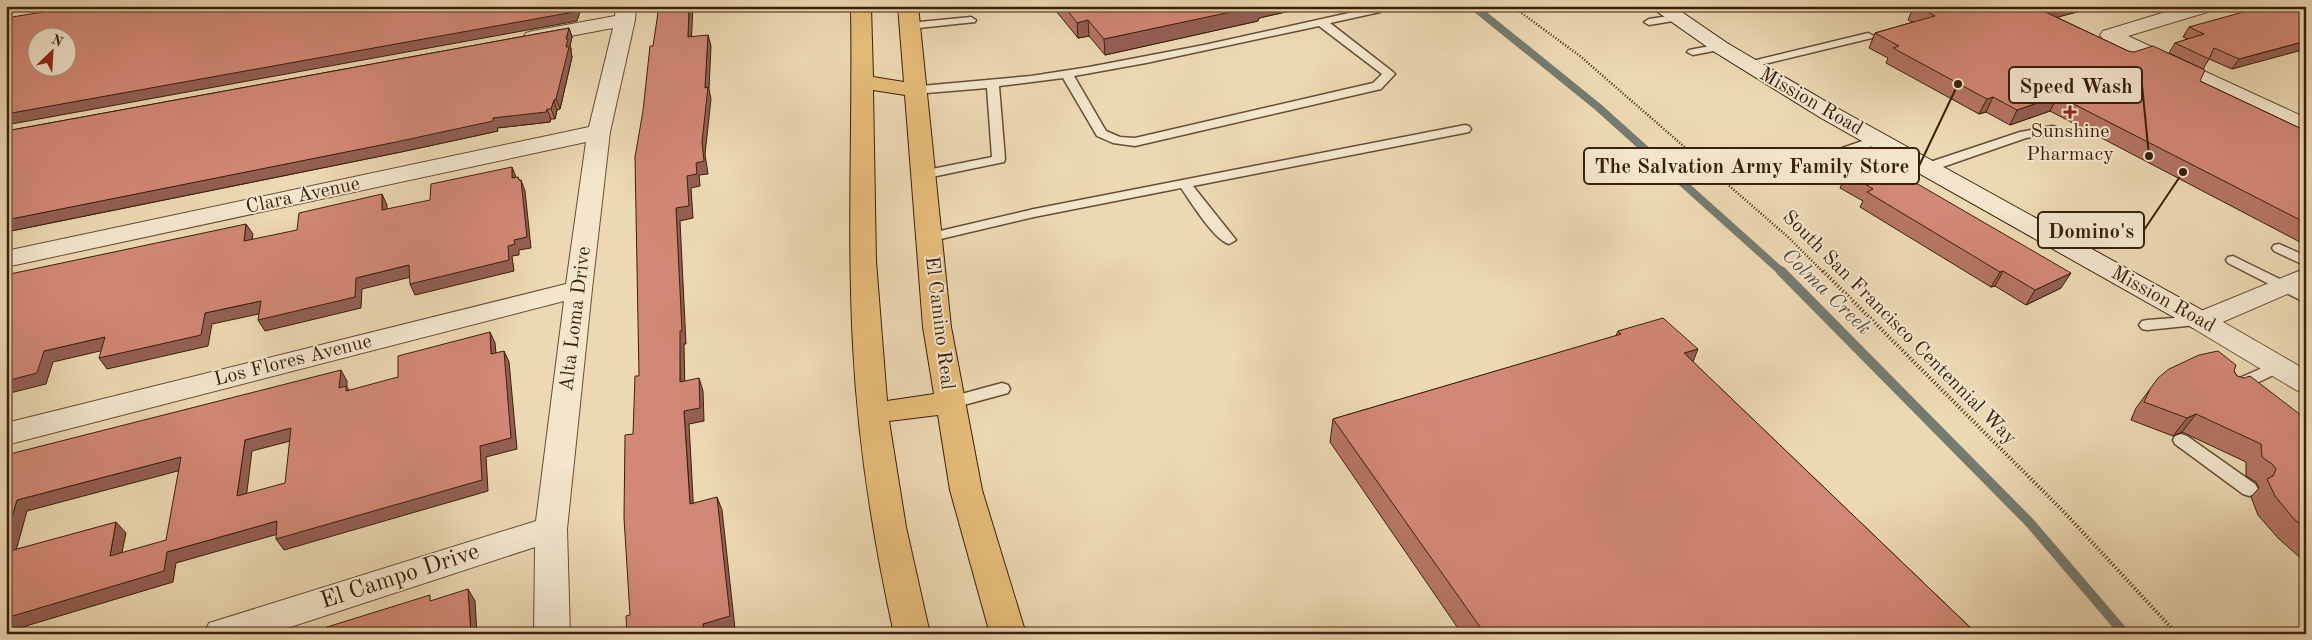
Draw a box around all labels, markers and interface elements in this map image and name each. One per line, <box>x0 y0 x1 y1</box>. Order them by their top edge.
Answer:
north arrow <box>28 28 78 78</box>
text: N <box>49 33 65 50</box>
street label: Mission Road <box>1756 64 1866 140</box>
callout: Speed Wash <box>2009 67 2142 103</box>
text: Speed Wash <box>2019 77 2133 98</box>
marker: Sunshine Pharmacy <box>2064 106 2076 118</box>
place label: Sunshine Pharmacy <box>2026 122 2114 165</box>
callout: The Salvation Army Family Store <box>1584 148 1919 184</box>
text: The Salvation Army Family Store <box>1595 157 1910 178</box>
street label: Clara Avenue <box>244 174 362 218</box>
street label: South San Francisco Centennial Way <box>1778 207 2020 449</box>
callout: Domino's <box>2038 212 2144 248</box>
text: Domino's <box>2048 222 2134 243</box>
street label: Alta Loma Drive <box>557 245 595 393</box>
water label: Colma Creek <box>1778 245 1874 339</box>
street label: El Camino Real <box>921 255 957 391</box>
street label: Mission Road <box>2108 263 2218 337</box>
street label: Los Flores Avenue <box>212 332 374 390</box>
street label: El Campo Drive <box>318 540 482 614</box>

